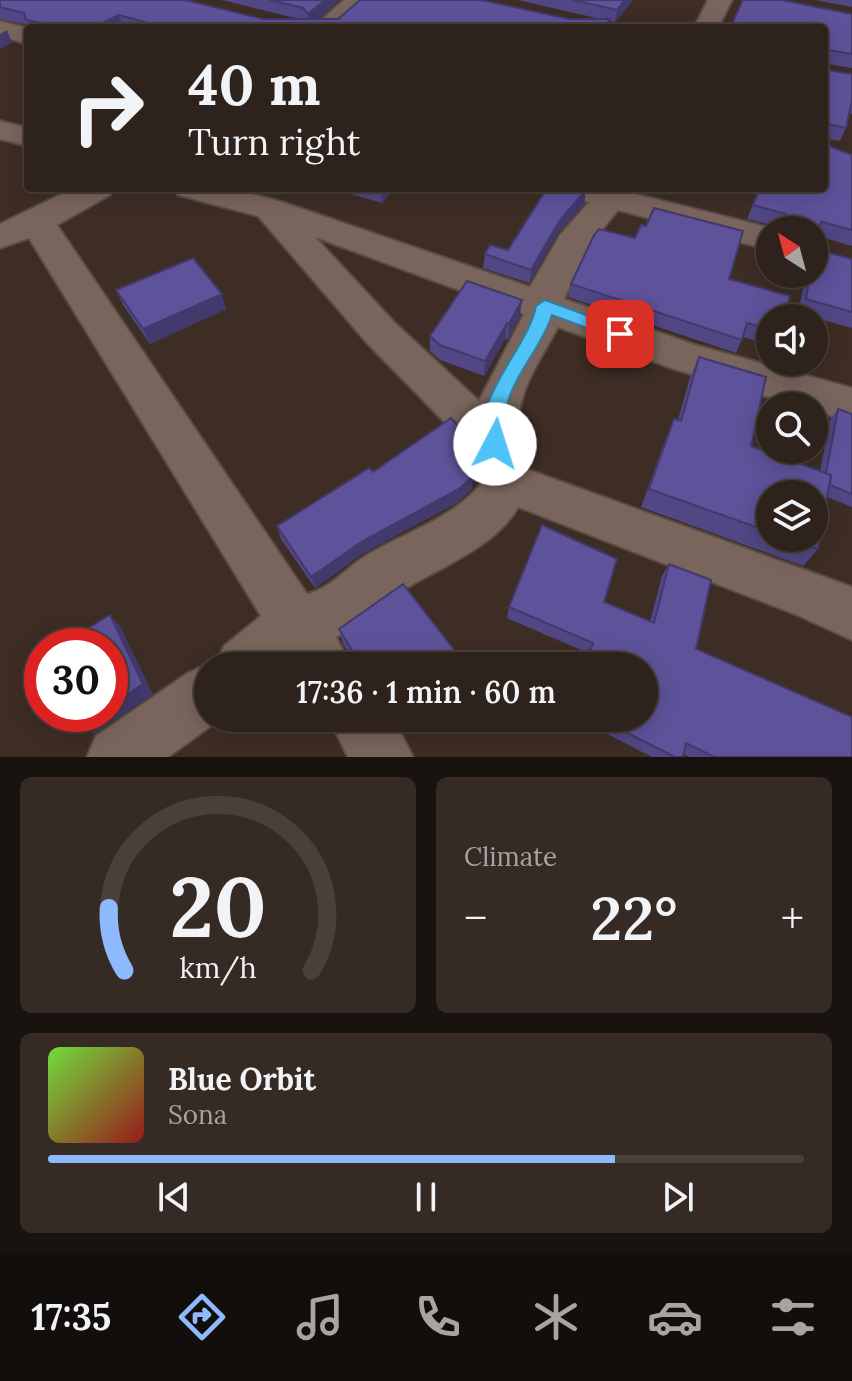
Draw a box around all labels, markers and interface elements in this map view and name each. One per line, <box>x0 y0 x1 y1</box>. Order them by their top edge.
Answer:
text: 40 m <box>188 49 321 120</box>
icon: right <box>56 56 160 160</box>
text: Turn right <box>188 119 361 165</box>
north arrow <box>756 216 828 288</box>
map controls <box>756 216 828 552</box>
pin <box>586 300 654 368</box>
button: sound <box>756 304 828 376</box>
icon: arrive <box>598 312 642 356</box>
button: search <box>756 392 828 464</box>
position arrow <box>453 402 537 486</box>
button: layers <box>756 480 828 552</box>
speed limit sign: 30 <box>24 628 128 732</box>
text: 17:36 · 1 min · 60 m <box>296 673 556 711</box>
text: Climate <box>464 840 557 873</box>
text: 20 <box>169 853 267 960</box>
text: 22° <box>590 880 678 956</box>
text: − <box>464 890 487 946</box>
text: + <box>781 890 804 946</box>
text: km/h <box>179 949 257 986</box>
text: Blue Orbit <box>168 1060 316 1098</box>
text: Sona <box>168 1098 227 1131</box>
icon: previous <box>152 1175 196 1219</box>
icon: pause <box>404 1175 448 1219</box>
icon: next <box>656 1175 700 1219</box>
icon: directions <box>174 1289 230 1345</box>
icon: music <box>292 1289 348 1345</box>
icon: phone <box>410 1289 466 1345</box>
icon: climate <box>528 1289 584 1345</box>
icon: car <box>647 1289 703 1345</box>
icon: filters <box>765 1289 821 1345</box>
text: 17:35 <box>31 1294 111 1340</box>

